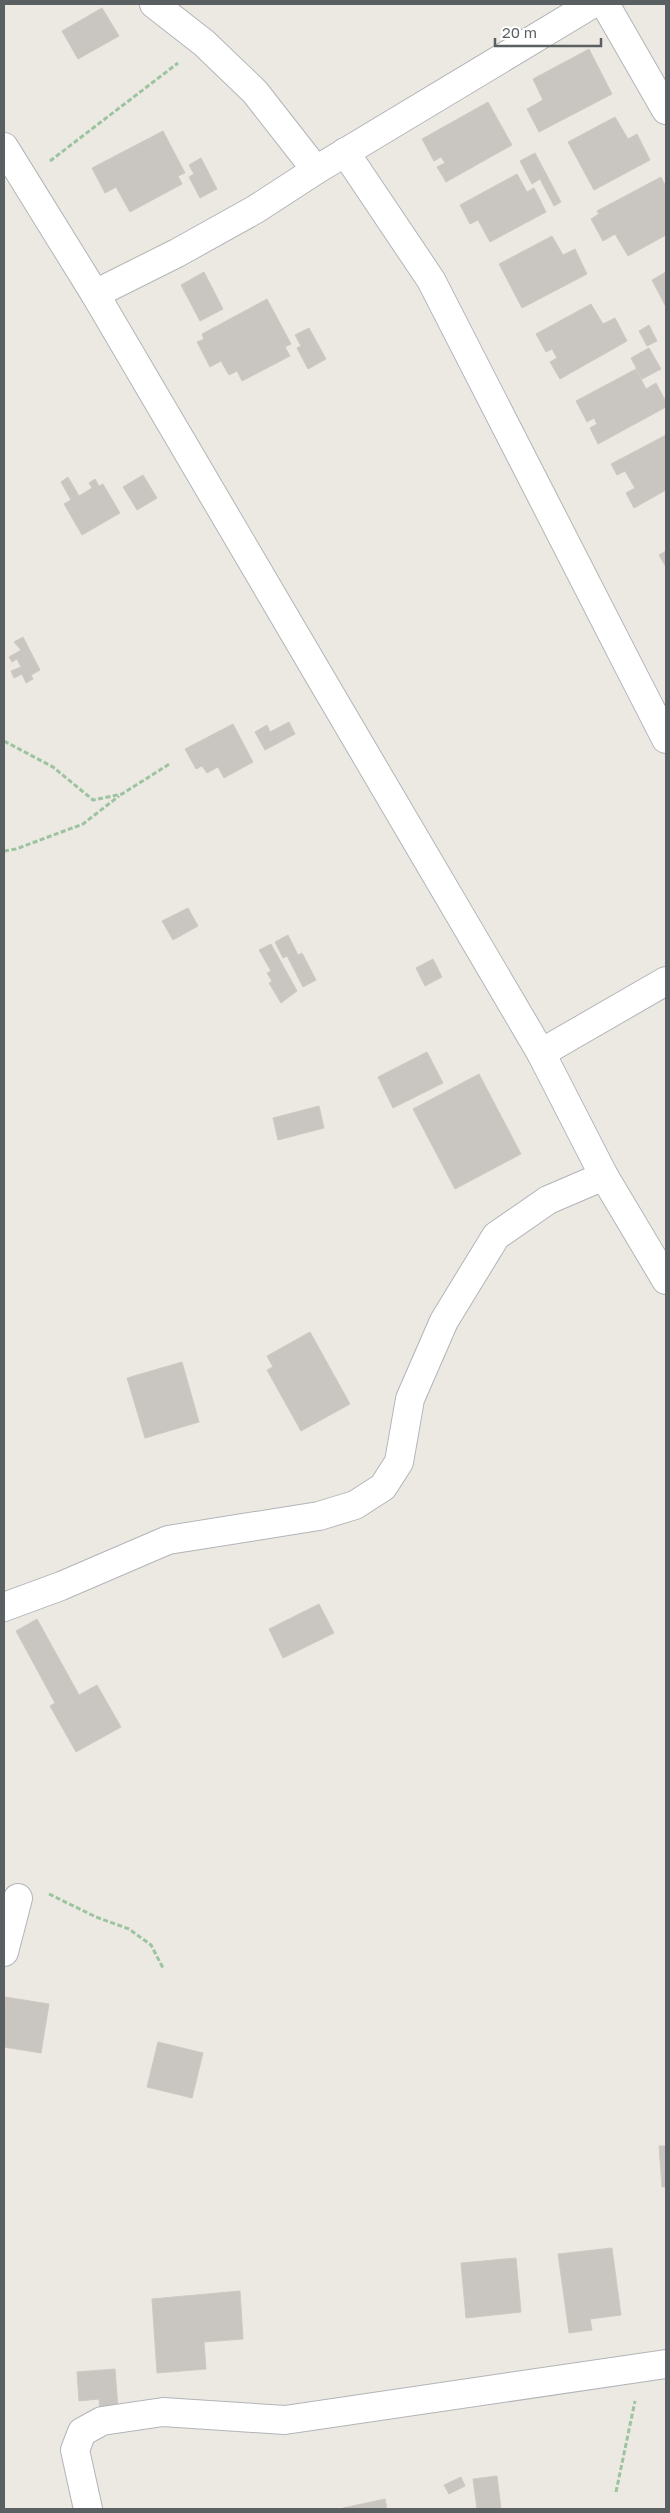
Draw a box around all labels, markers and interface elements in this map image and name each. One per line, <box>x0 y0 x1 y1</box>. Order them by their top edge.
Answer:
scale bar <box>495 15 601 47</box>
text: 20 m <box>502 23 537 41</box>

